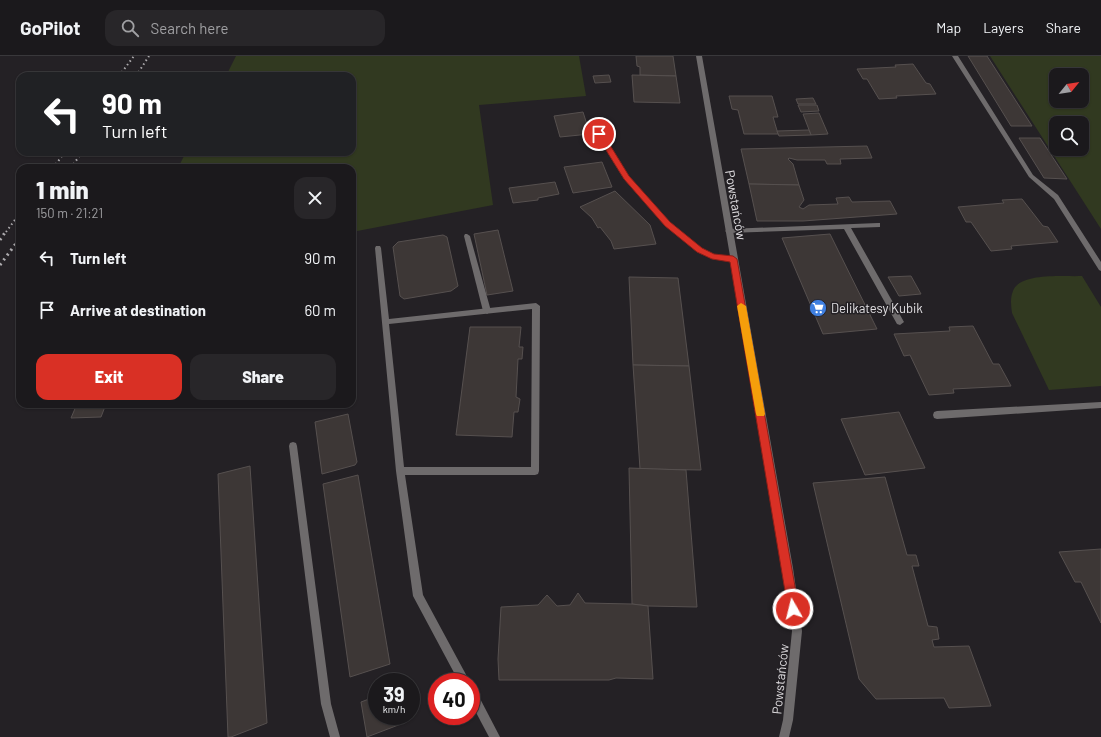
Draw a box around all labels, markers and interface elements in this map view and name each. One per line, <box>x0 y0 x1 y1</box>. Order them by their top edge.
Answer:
search box <box>105 10 385 46</box>
text: GoPilot <box>20 16 81 39</box>
icon: search <box>119 17 141 39</box>
text: Search here <box>151 19 229 37</box>
text: Map <box>936 19 961 36</box>
text: Layers <box>983 19 1024 36</box>
text: Share <box>1046 19 1081 36</box>
north arrow <box>1049 68 1089 108</box>
map controls <box>1049 68 1089 156</box>
text: 90 m <box>102 86 162 120</box>
icon: left <box>36 88 88 140</box>
button: search <box>1049 116 1089 156</box>
pin <box>582 117 616 151</box>
text: Turn left <box>102 120 168 142</box>
icon: arrive <box>588 123 610 145</box>
street label: Powstańców <box>722 169 750 241</box>
text: 1 min <box>36 175 89 204</box>
button: close <box>294 177 336 219</box>
text: 150 m · 21:21 <box>36 205 103 221</box>
icon: left <box>36 247 58 269</box>
text: Turn left <box>70 249 126 267</box>
text: 90 m <box>304 249 336 267</box>
supermarket icon: Delikatesy Kubik <box>808 298 828 318</box>
icon: arrive <box>36 299 58 321</box>
place label: Delikatesy Kubik <box>831 300 923 316</box>
text: Arrive at destination <box>70 301 206 319</box>
text: 60 m <box>304 301 336 319</box>
button: Exit <box>36 354 182 400</box>
button: Share <box>190 354 336 400</box>
position arrow <box>772 588 814 630</box>
street label: Powstańców <box>768 643 792 715</box>
speed limit sign: 40 <box>428 673 480 725</box>
text: 39 <box>383 682 405 706</box>
text: km/h <box>383 703 405 715</box>

